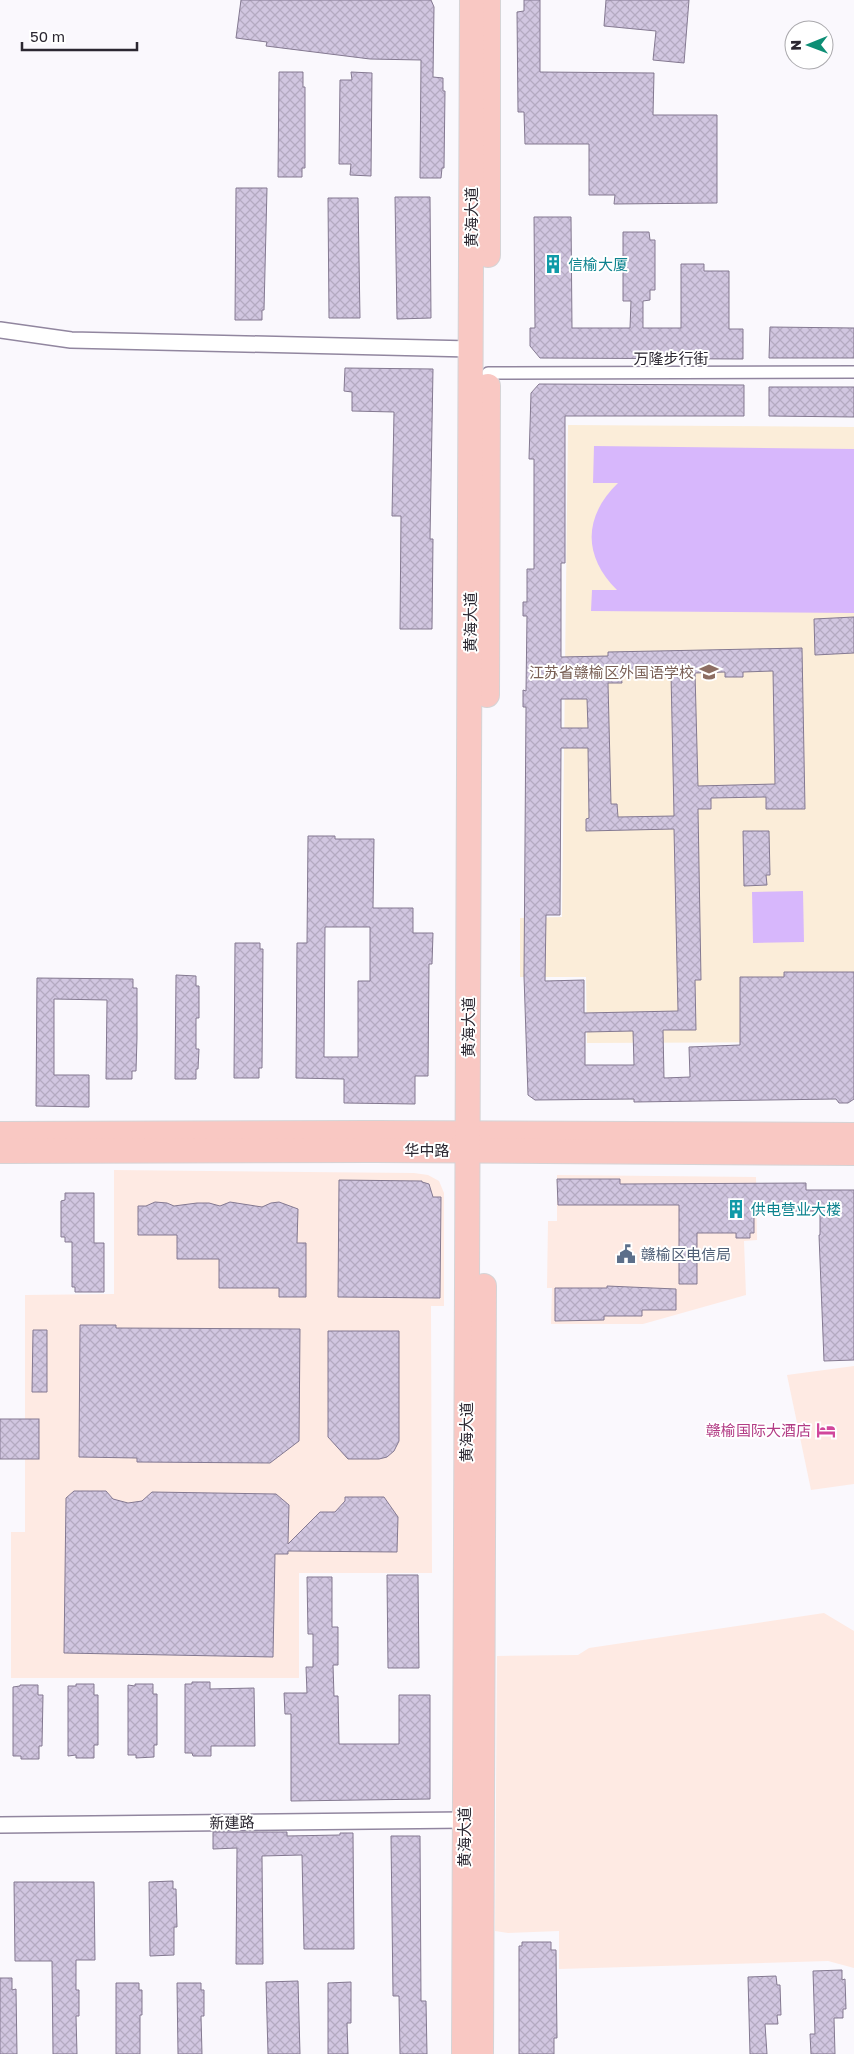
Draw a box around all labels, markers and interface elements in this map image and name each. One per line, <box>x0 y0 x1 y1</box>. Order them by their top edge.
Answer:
scale bar <box>22 20 138 52</box>
north arrow <box>784 20 834 70</box>
text: 50 m <box>30 27 65 45</box>
text: N <box>787 40 804 51</box>
street label: 黄海大道 <box>462 187 480 247</box>
building icon: 信榆大厦 <box>542 253 564 275</box>
place label: 信榆大厦 <box>568 255 628 273</box>
street label: 万隆步行街 <box>633 349 709 367</box>
street label: 黄海大道 <box>461 592 479 652</box>
school or university icon: 江苏省赣榆区外国语学校 <box>698 661 720 683</box>
place label: 江苏省赣榆区外国语学校 <box>529 663 694 681</box>
street label: 黄海大道 <box>459 997 477 1057</box>
street label: 华中路 <box>404 1141 450 1159</box>
building icon: 供电营业大楼 <box>725 1198 747 1220</box>
place label: 供电营业大楼 <box>751 1200 841 1218</box>
public building icon: 赣榆区电信局 <box>615 1243 637 1265</box>
place label: 赣榆区电信局 <box>641 1245 731 1263</box>
street label: 黄海大道 <box>457 1402 475 1462</box>
hotel icon: 赣榆国际大酒店 <box>815 1419 837 1441</box>
place label: 赣榆国际大酒店 <box>706 1421 811 1439</box>
street label: 黄海大道 <box>455 1807 473 1867</box>
street label: 新建路 <box>209 1813 255 1831</box>

